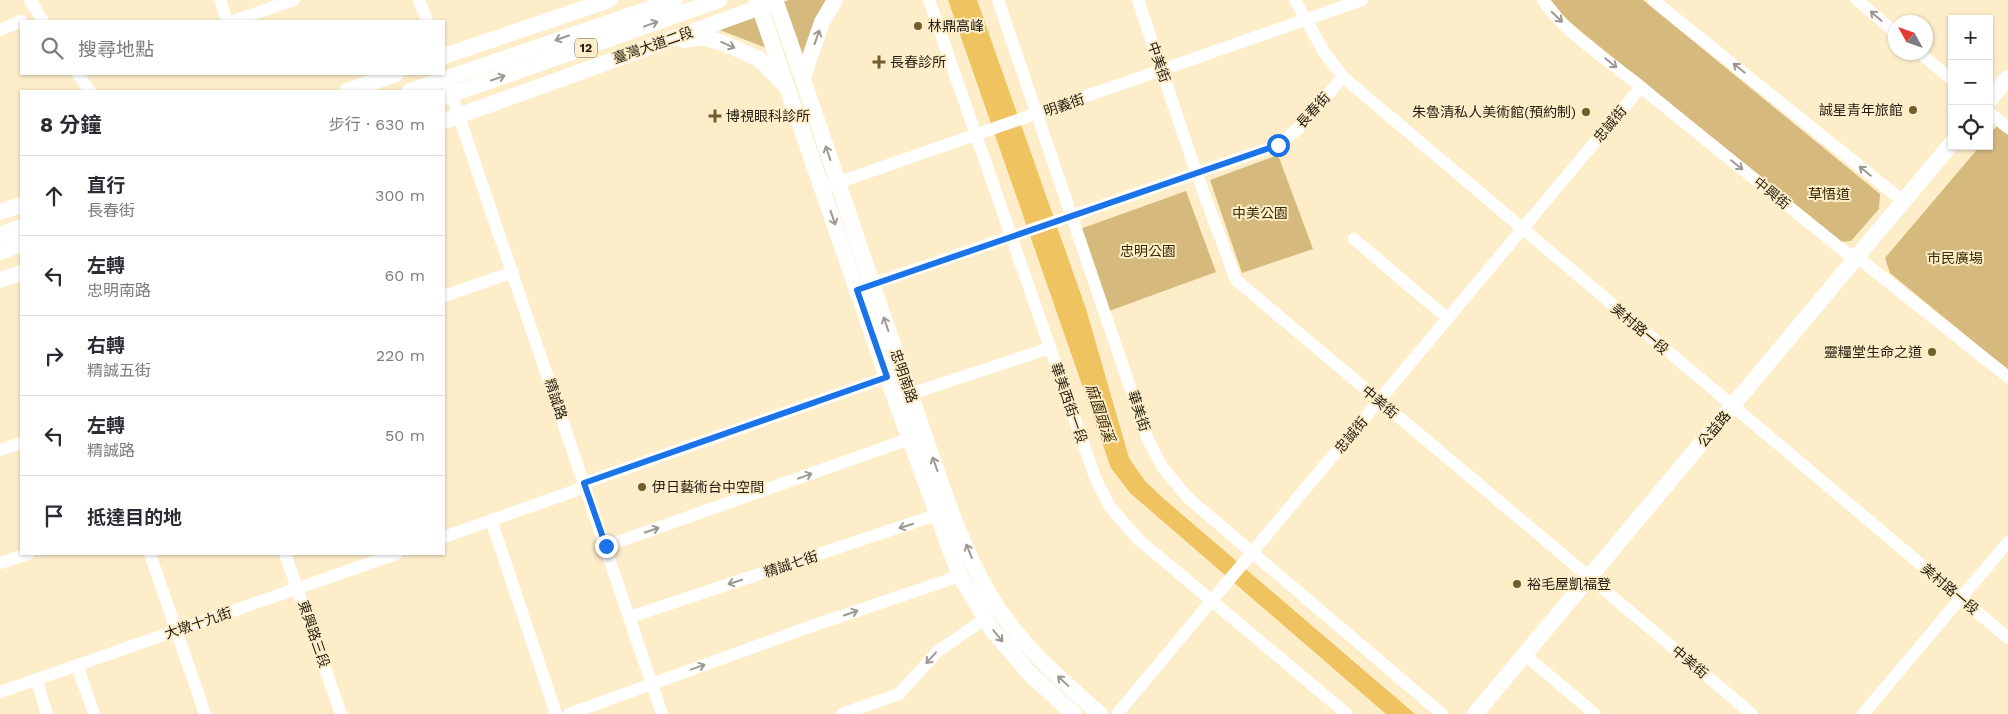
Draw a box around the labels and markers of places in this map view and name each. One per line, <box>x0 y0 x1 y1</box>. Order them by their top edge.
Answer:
place label: 林鼎高峰 <box>928 18 984 34</box>
marker: 林鼎高峰 <box>912 20 924 32</box>
place label: 長春診所 <box>890 54 946 70</box>
marker: 長春診所 <box>872 55 886 69</box>
place label: 誠星青年旅館 <box>1819 102 1903 118</box>
place label: 朱魯清私人美術館(預約制) <box>1412 104 1576 120</box>
marker: 誠星青年旅館 <box>1907 104 1919 116</box>
marker: 朱魯清私人美術館(預約制) <box>1580 106 1592 118</box>
place label: 博視眼科診所 <box>726 108 810 124</box>
marker: 博視眼科診所 <box>708 109 722 123</box>
place label: 靈糧堂生命之道 <box>1824 344 1922 360</box>
marker: 靈糧堂生命之道 <box>1926 346 1938 358</box>
place label: 伊日藝術台中空間 <box>652 479 764 495</box>
marker: 伊日藝術台中空間 <box>636 481 648 493</box>
place label: 裕毛屋凱福登 <box>1527 576 1611 592</box>
marker: 裕毛屋凱福登 <box>1511 578 1523 590</box>

